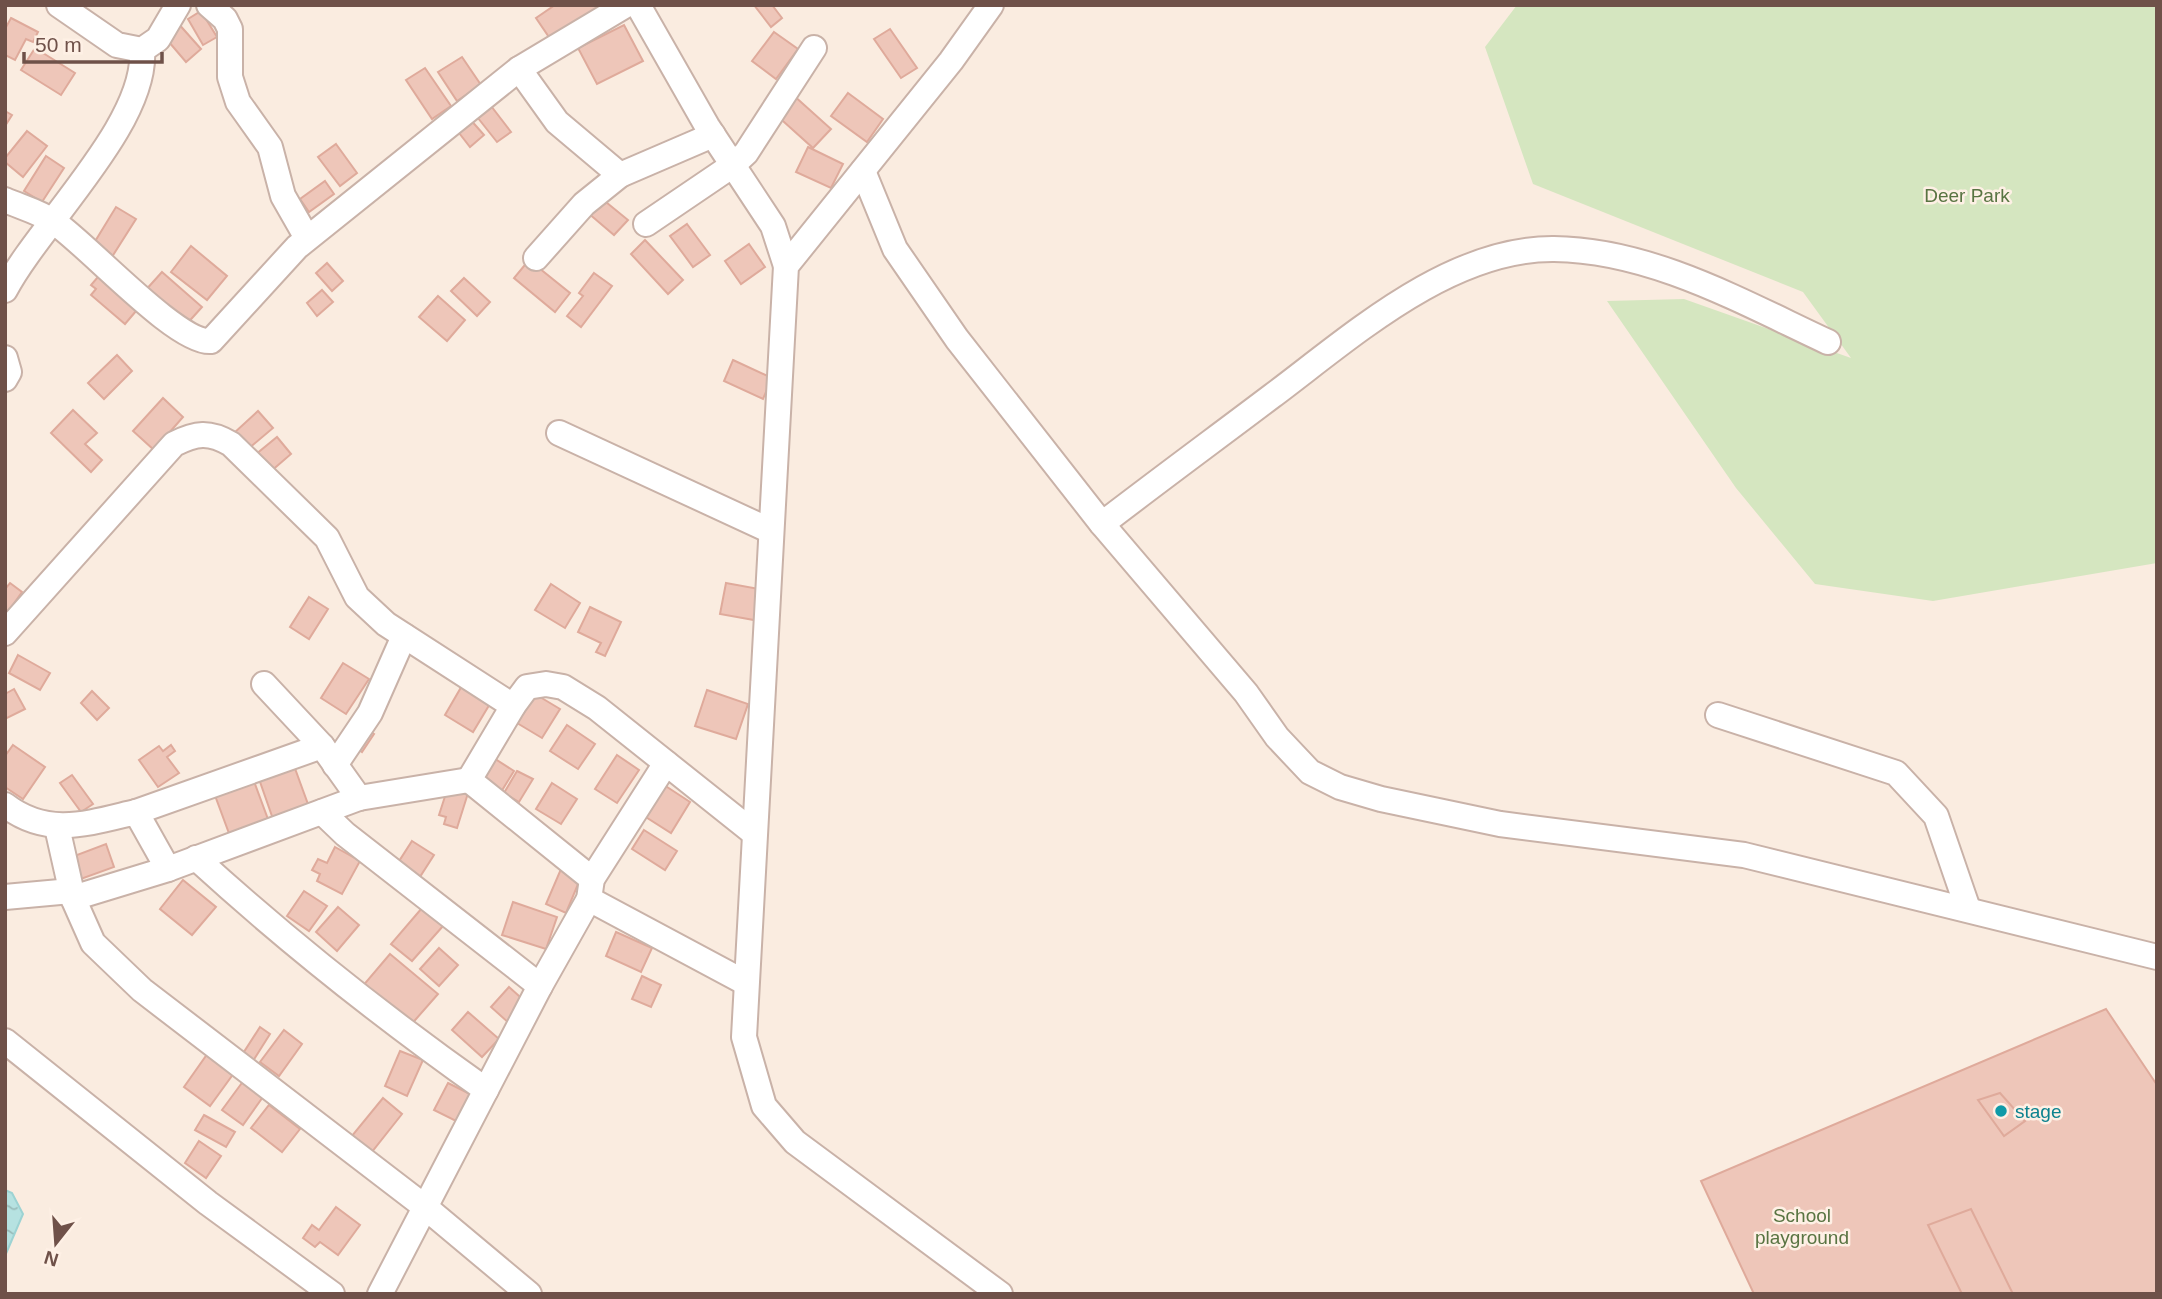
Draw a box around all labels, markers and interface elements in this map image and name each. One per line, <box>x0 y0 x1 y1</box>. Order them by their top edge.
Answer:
scale bar <box>24 21 163 65</box>
text: 50 m <box>35 33 82 56</box>
park label: Deer Park <box>1924 185 2010 206</box>
place label: stage <box>2015 1101 2061 1122</box>
marker: stage <box>1993 1103 2009 1119</box>
park label: School playground <box>1755 1205 1849 1248</box>
north arrow <box>21 1208 91 1278</box>
text: N <box>42 1247 61 1271</box>

